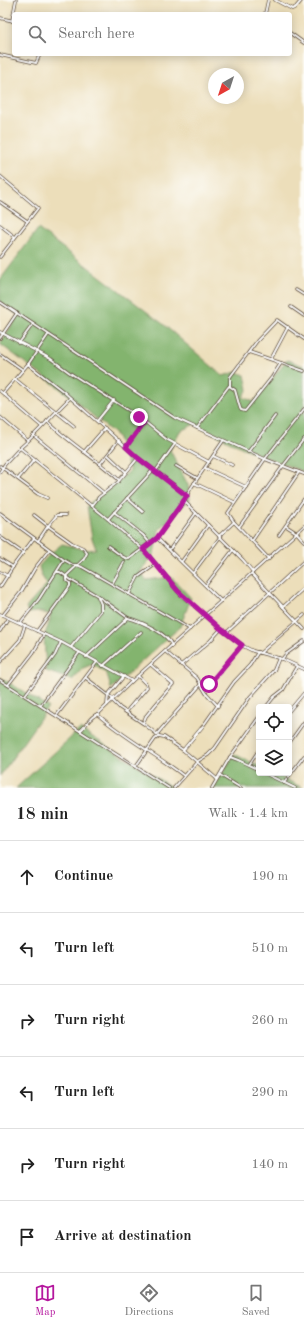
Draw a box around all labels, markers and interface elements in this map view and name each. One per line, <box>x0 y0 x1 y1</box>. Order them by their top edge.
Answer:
search box <box>12 12 292 56</box>
icon: search <box>26 23 48 45</box>
text: Search here <box>58 27 135 42</box>
north arrow <box>208 68 244 104</box>
route end <box>130 408 148 426</box>
route start <box>200 675 218 693</box>
map controls <box>256 704 292 776</box>
button: locate <box>256 704 292 740</box>
button: layers <box>256 740 292 776</box>
text: 18 min <box>16 806 69 823</box>
text: Walk · 1.4 km <box>208 807 288 820</box>
icon: ahead <box>16 866 38 888</box>
text: Continue <box>54 869 113 884</box>
text: 190 m <box>251 870 288 883</box>
icon: left <box>16 938 38 960</box>
text: Turn left <box>54 941 114 956</box>
text: 510 m <box>251 942 288 955</box>
icon: right <box>16 1010 38 1032</box>
text: Turn right <box>54 1013 125 1028</box>
text: 260 m <box>251 1014 288 1027</box>
icon: left <box>16 1082 38 1104</box>
text: Turn left <box>54 1085 114 1100</box>
text: 290 m <box>251 1086 288 1099</box>
icon: right <box>16 1154 38 1176</box>
text: Turn right <box>54 1157 125 1172</box>
text: 140 m <box>251 1158 288 1171</box>
icon: arrive <box>16 1226 38 1248</box>
text: Arrive at destination <box>54 1229 192 1244</box>
tab: Map <box>34 1282 56 1320</box>
tab: Directions <box>125 1282 173 1320</box>
tab: Saved <box>242 1282 270 1320</box>

